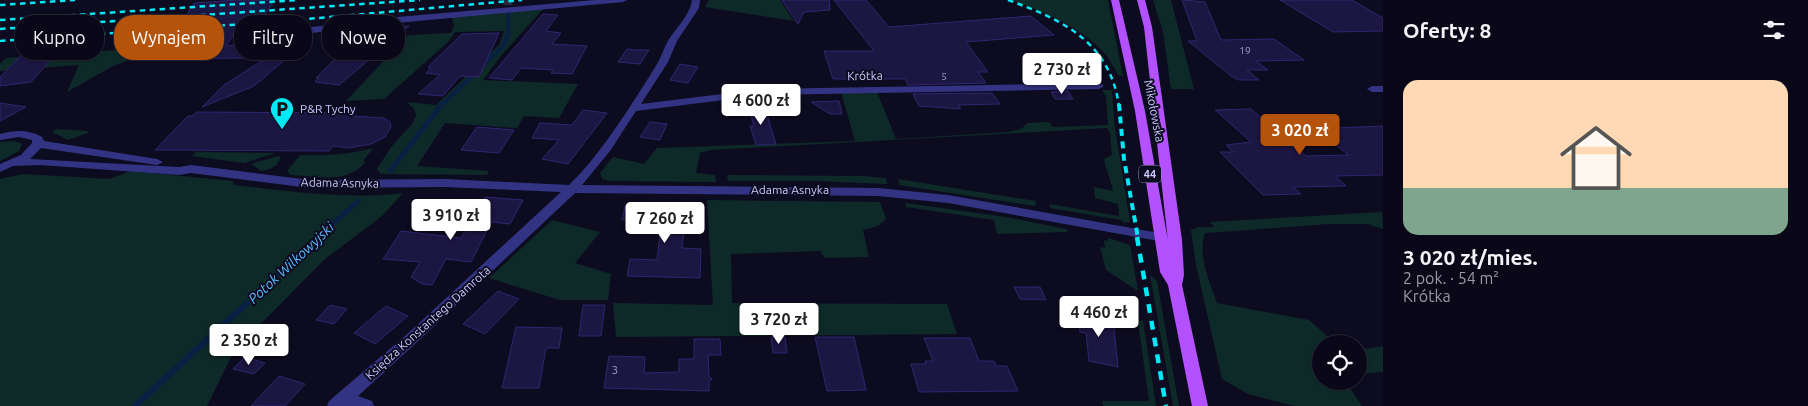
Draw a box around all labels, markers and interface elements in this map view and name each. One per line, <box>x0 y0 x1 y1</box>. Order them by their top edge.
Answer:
chip: Kupno <box>15 15 104 60</box>
chip: Wynajem <box>114 15 224 60</box>
chip: Filtry <box>234 15 312 60</box>
chip: Nowe <box>322 15 405 60</box>
icon: filters <box>1760 16 1788 44</box>
text: Oferty: 8 <box>1403 18 1491 42</box>
house number: 19 <box>1239 45 1251 56</box>
pin: 2 730 zł <box>1010 52 1114 95</box>
text: 2 730 zł <box>1034 60 1090 78</box>
street label: Krótka <box>847 69 883 82</box>
house number: 5 <box>941 71 947 82</box>
street label: Mikołowska <box>1142 79 1167 143</box>
pin: 4 600 zł <box>709 84 813 126</box>
text: 4 600 zł <box>733 91 789 109</box>
parking icon: P&R Tychy <box>269 96 295 130</box>
place label: P&R Tychy <box>300 102 356 115</box>
icon: home <box>1551 113 1641 203</box>
pin: 3 020 zł <box>1248 114 1352 156</box>
text: 3 020 zł <box>1272 121 1328 139</box>
road number: 44 <box>1139 165 1161 182</box>
street label: Adama Asnyka <box>301 175 379 190</box>
street label: Adama Asnyka <box>751 183 829 196</box>
pin: 3 910 zł <box>399 198 503 241</box>
pin: 7 260 zł <box>613 202 717 244</box>
text: 3 910 zł <box>423 206 479 224</box>
text: 7 260 zł <box>637 209 693 227</box>
water label: Potok Wilkowyjski <box>245 219 338 307</box>
text: 3 020 zł/mies. <box>1403 245 1538 269</box>
street label: Księdza Konstantego Damrota <box>363 263 493 382</box>
text: 2 pok. · 54 m² <box>1403 269 1499 287</box>
text: Krótka <box>1403 287 1451 305</box>
pin: 4 460 zł <box>1047 296 1151 338</box>
pin: 3 720 zł <box>727 302 831 345</box>
text: 4 460 zł <box>1071 303 1127 321</box>
text: 3 720 zł <box>751 310 807 328</box>
pin: 2 350 zł <box>197 324 301 366</box>
text: 2 350 zł <box>221 331 277 349</box>
map controls <box>1312 335 1367 390</box>
button: locate <box>1312 335 1367 390</box>
house number: 3 <box>612 363 618 376</box>

